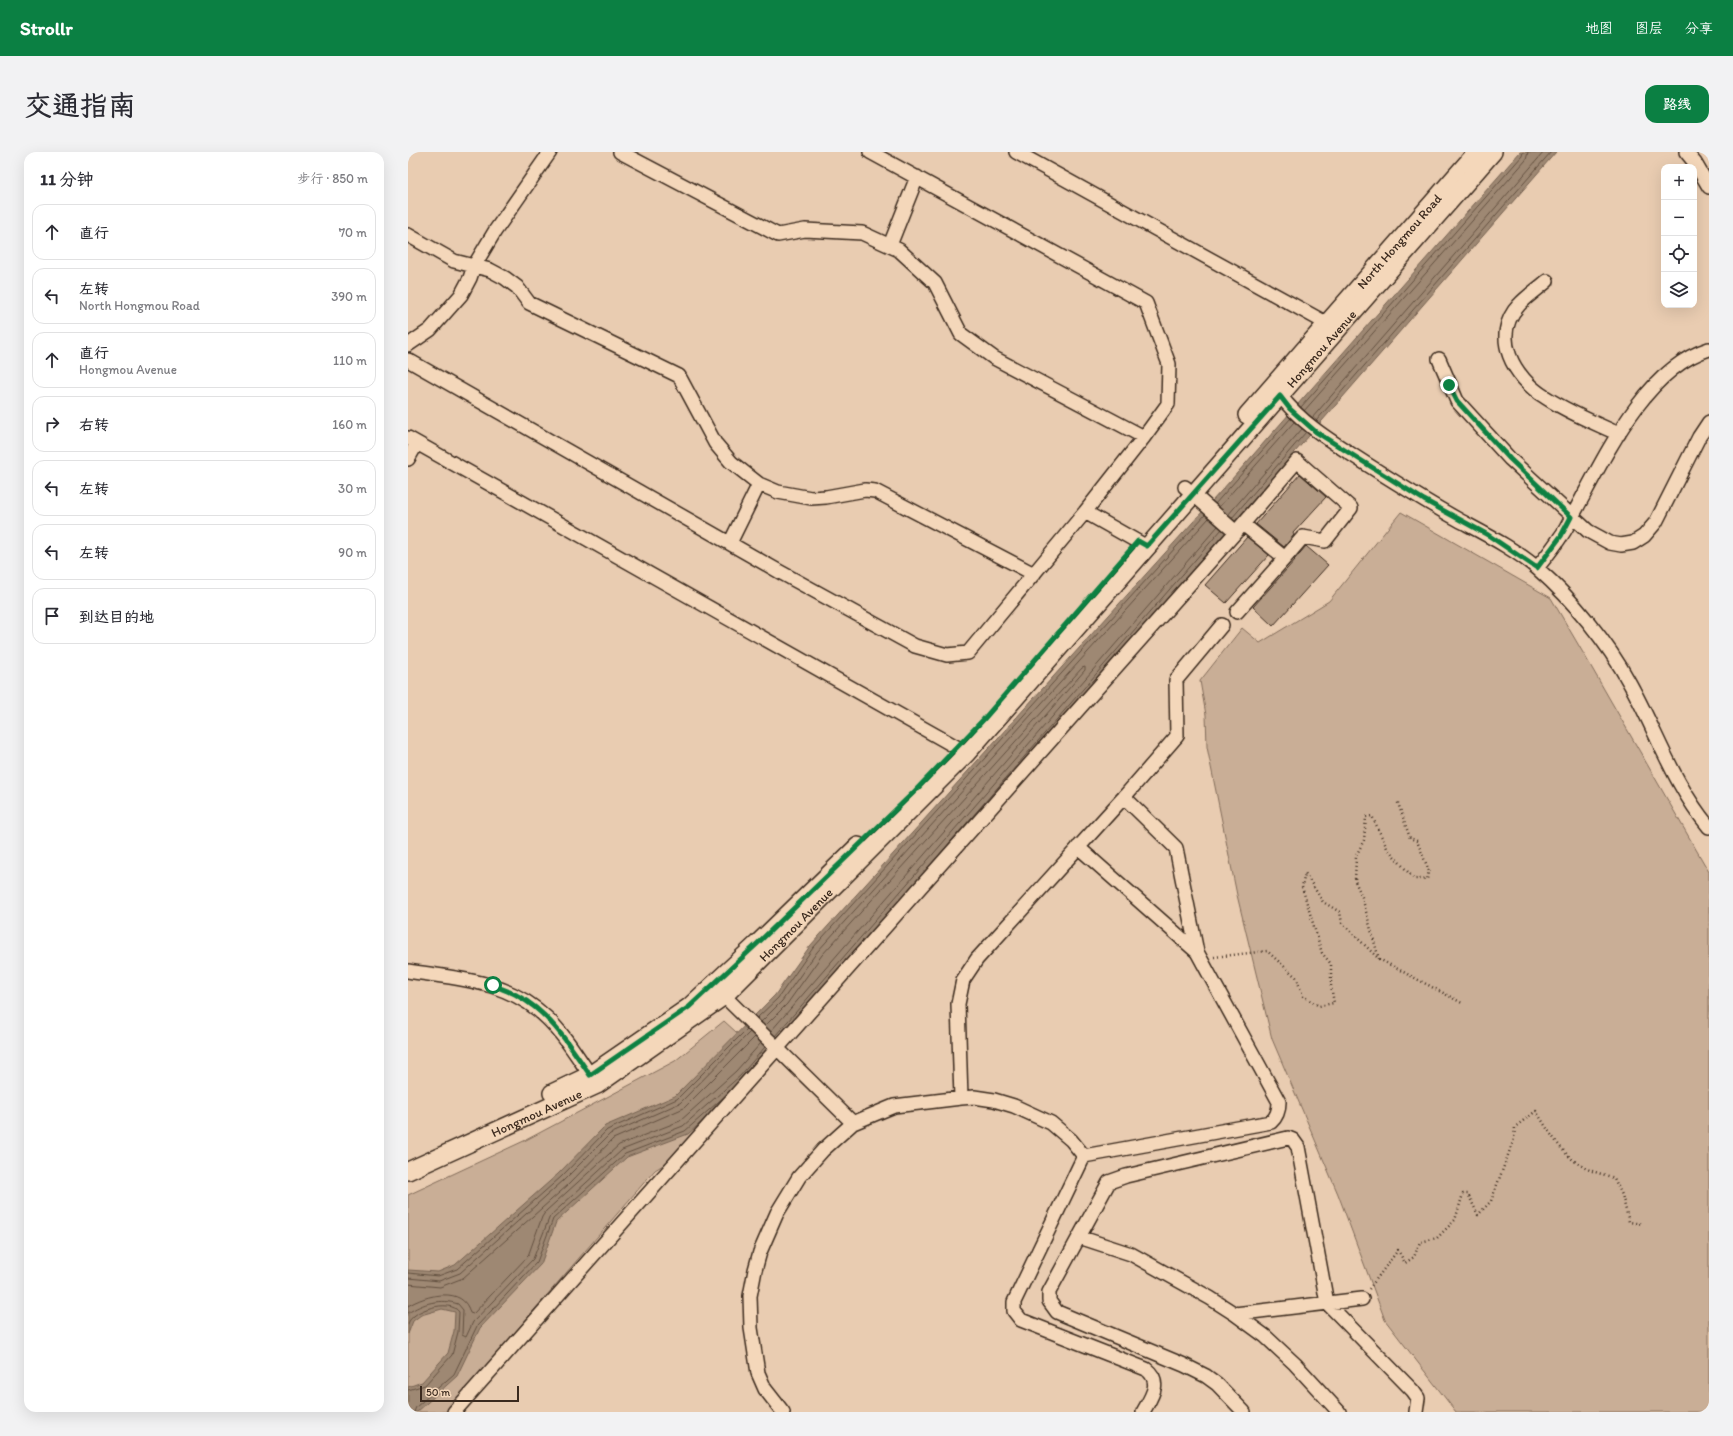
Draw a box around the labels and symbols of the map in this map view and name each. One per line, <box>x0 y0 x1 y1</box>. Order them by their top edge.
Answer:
street label: North Hongmou Road <box>1354 191 1445 292</box>
street label: Hongmou Avenue <box>1284 307 1359 391</box>
route end <box>1440 376 1458 394</box>
street label: Hongmou Avenue <box>756 885 836 965</box>
route start <box>484 976 502 994</box>
street label: Hongmou Avenue <box>489 1086 584 1140</box>
scale bar <box>420 1384 519 1403</box>

